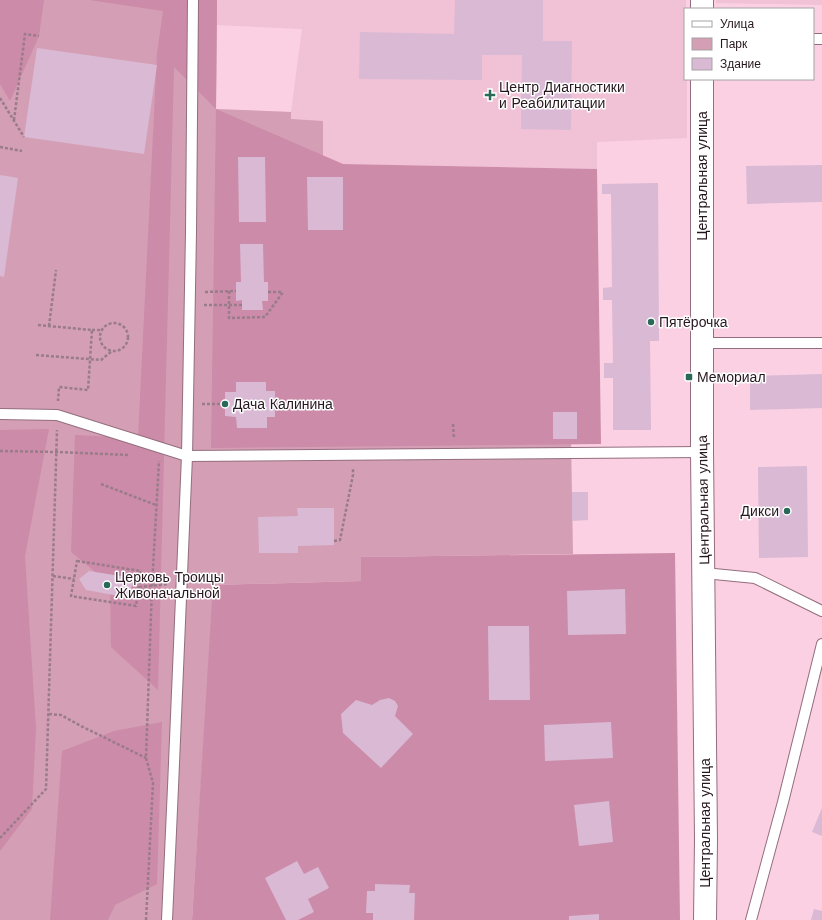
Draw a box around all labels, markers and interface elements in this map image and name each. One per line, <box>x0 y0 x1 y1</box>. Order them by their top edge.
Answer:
legend <box>684 8 814 80</box>
text: Улица <box>720 17 754 31</box>
text: Парк <box>720 37 748 51</box>
text: Здание <box>720 57 761 71</box>
place label: Центр Диагностики и Реабилитации <box>499 79 625 111</box>
marker: Центр Диагностики и Реабилитации <box>484 89 496 101</box>
street label: Центральная улица <box>694 111 710 241</box>
place label: Пятёрочка <box>659 314 728 330</box>
marker: Пятёрочка <box>646 317 656 327</box>
place label: Мемориал <box>697 369 766 385</box>
marker: Мемориал <box>684 372 694 382</box>
place label: Дача Калинина <box>233 396 333 412</box>
marker: Дача Калинина <box>220 399 230 409</box>
street label: Центральная улица <box>694 435 712 565</box>
place label: Дикси <box>741 503 779 519</box>
marker: Дикси <box>782 506 792 516</box>
place label: Церковь Троицы Живоначальной <box>115 569 224 601</box>
marker: Церковь Троицы Живоначальной <box>102 580 112 590</box>
street label: Центральная улица <box>697 758 713 888</box>

